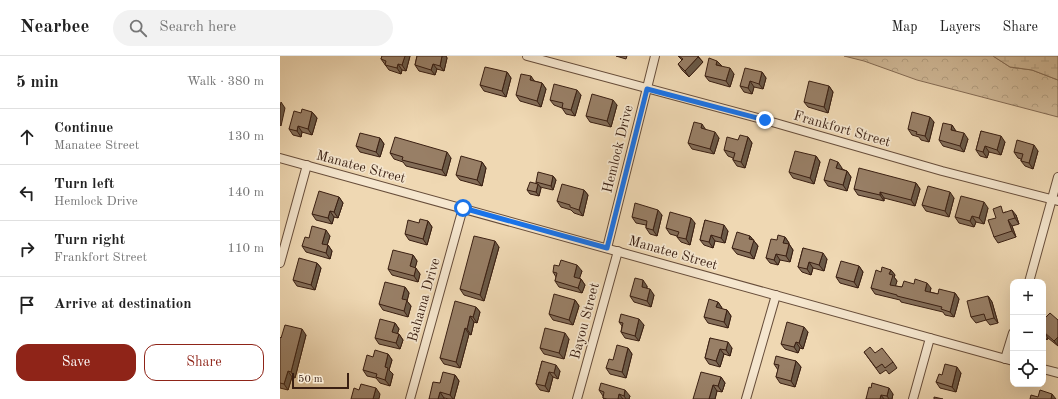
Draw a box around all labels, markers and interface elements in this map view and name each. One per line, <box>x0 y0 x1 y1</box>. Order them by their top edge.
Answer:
search box <box>113 10 393 46</box>
icon: search <box>127 17 149 39</box>
text: Nearbee <box>20 18 89 37</box>
text: Search here <box>159 20 236 35</box>
text: Map <box>892 20 918 34</box>
text: Layers <box>940 20 981 34</box>
text: Share <box>1003 20 1038 34</box>
text: 5 min <box>16 74 59 91</box>
text: Walk · 380 m <box>187 75 264 88</box>
street label: Hemlock Drive <box>600 104 636 194</box>
street label: Frankfort Street <box>792 108 892 150</box>
route end <box>756 111 774 129</box>
text: Continue <box>54 121 113 136</box>
icon: ahead <box>16 126 38 148</box>
text: 130 m <box>227 130 264 143</box>
text: Manatee Street <box>54 139 139 152</box>
street label: Manatee Street <box>315 148 407 186</box>
text: Turn left <box>54 177 114 192</box>
icon: left <box>16 182 38 204</box>
text: 140 m <box>227 186 264 199</box>
text: Hemlock Drive <box>54 195 138 208</box>
route start <box>454 199 472 217</box>
text: Turn right <box>54 233 125 248</box>
street label: Manatee Street <box>627 234 719 272</box>
icon: right <box>16 238 38 260</box>
text: 110 m <box>227 242 264 255</box>
text: Frankfort Street <box>54 251 147 264</box>
street label: Bahama Drive <box>405 256 443 344</box>
map controls <box>1010 279 1046 387</box>
button: + <box>1010 279 1046 315</box>
street label: Bayou Street <box>568 281 602 361</box>
icon: arrive <box>16 294 38 316</box>
text: Arrive at destination <box>54 297 192 312</box>
button: − <box>1010 315 1046 351</box>
button: Save <box>16 344 136 381</box>
button: Share <box>144 344 264 381</box>
button: locate <box>1010 351 1046 387</box>
scale bar <box>292 371 349 390</box>
text: 50 m <box>298 374 323 385</box>

